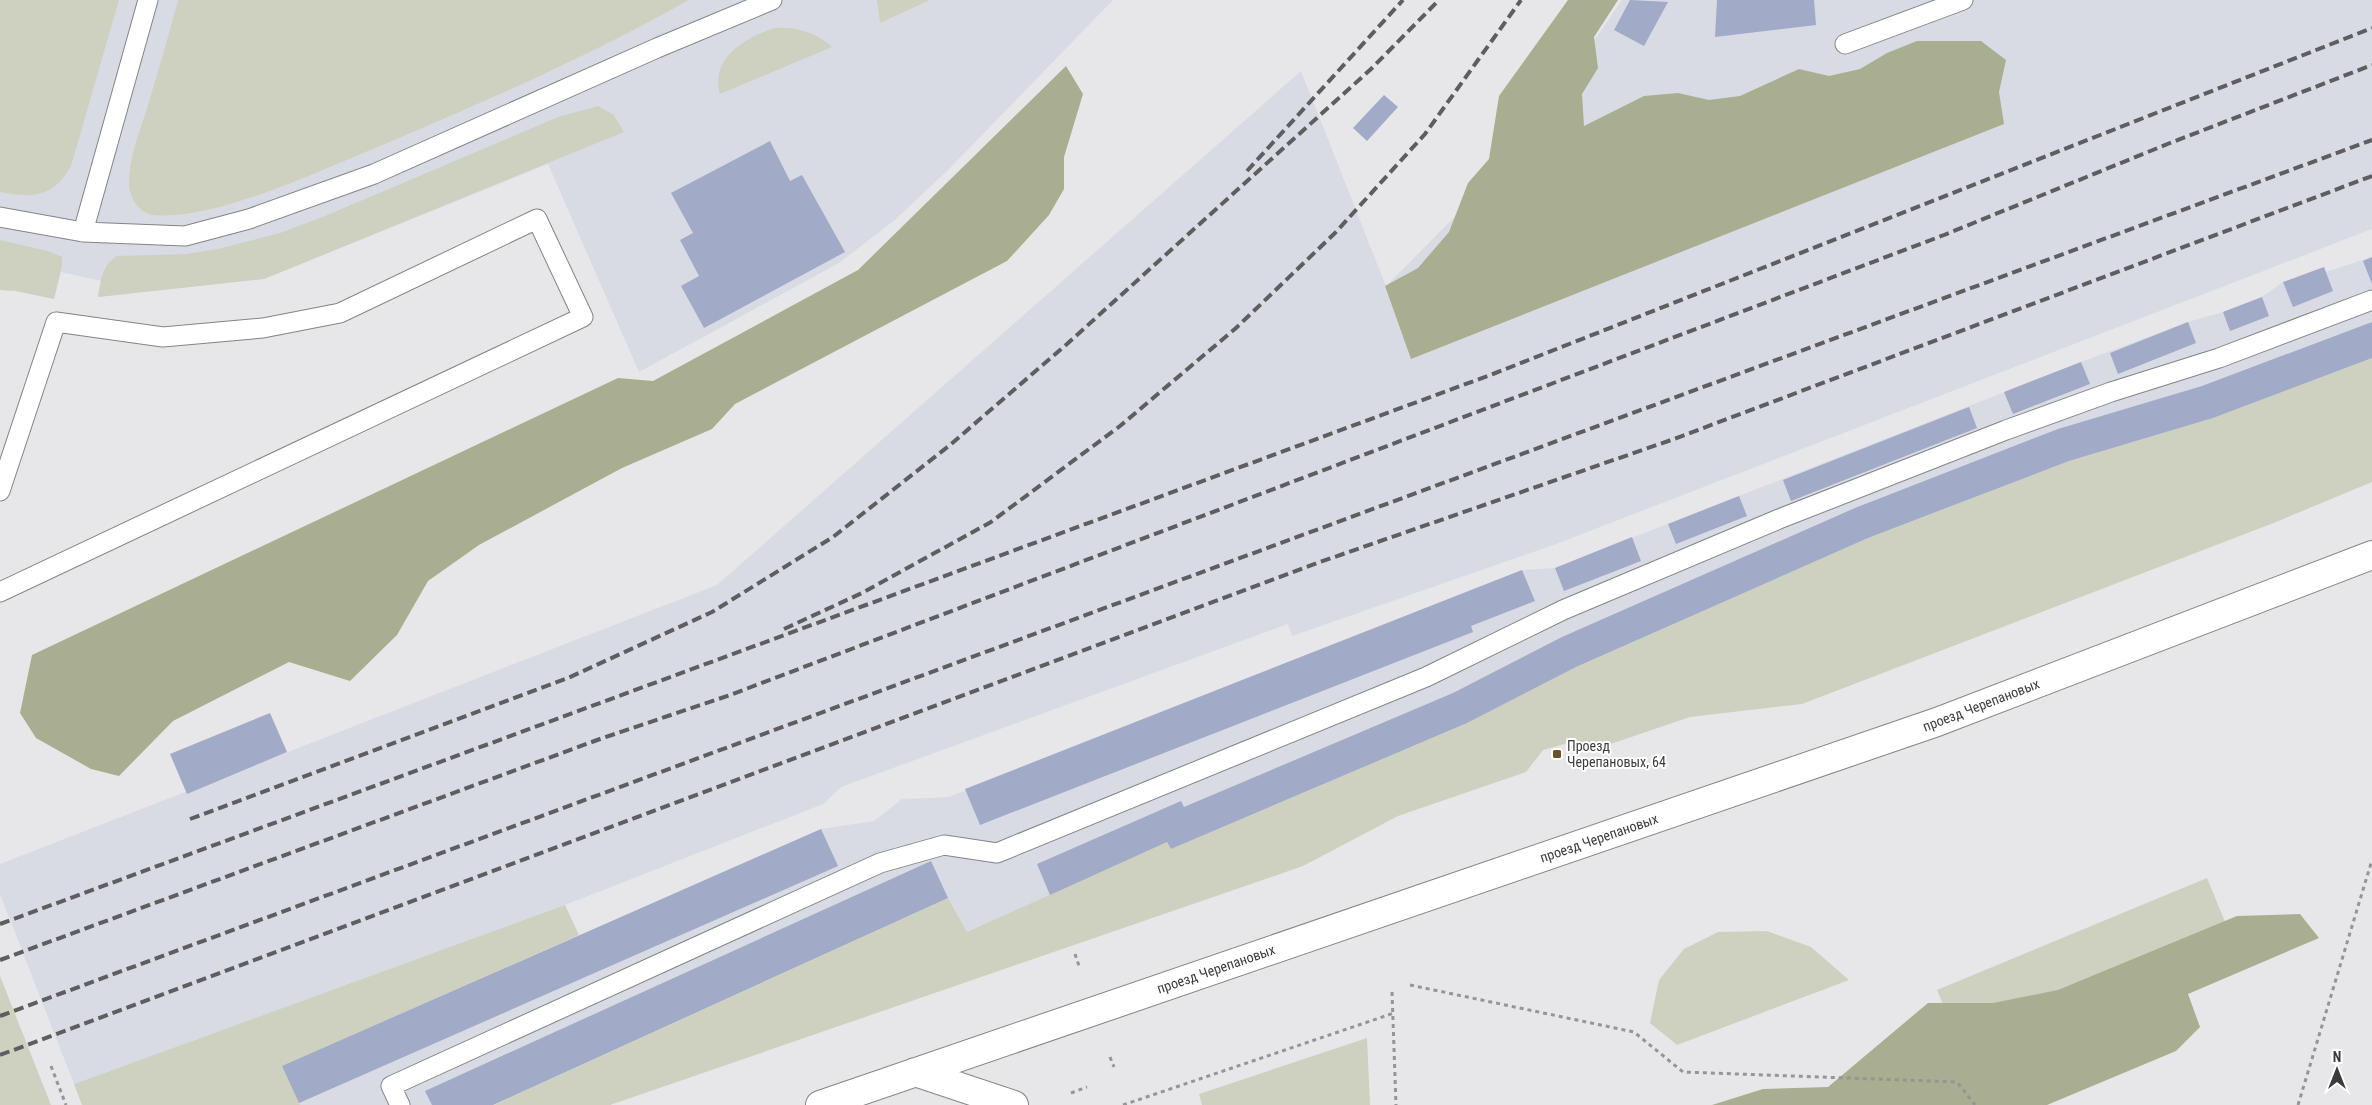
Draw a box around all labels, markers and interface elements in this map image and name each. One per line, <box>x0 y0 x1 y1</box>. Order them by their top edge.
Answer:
street label: проезд Черепановых <box>1920 675 2042 735</box>
place label: Проезд Черепановых, 64 <box>1567 738 1666 770</box>
marker: Проезд Черепановых, 64 <box>1551 748 1563 760</box>
street label: проезд Черепановых <box>1538 810 1660 866</box>
street label: проезд Черепановых <box>1155 941 1277 997</box>
north arrow <box>2312 1045 2362 1095</box>
text: N <box>2333 1049 2341 1065</box>

